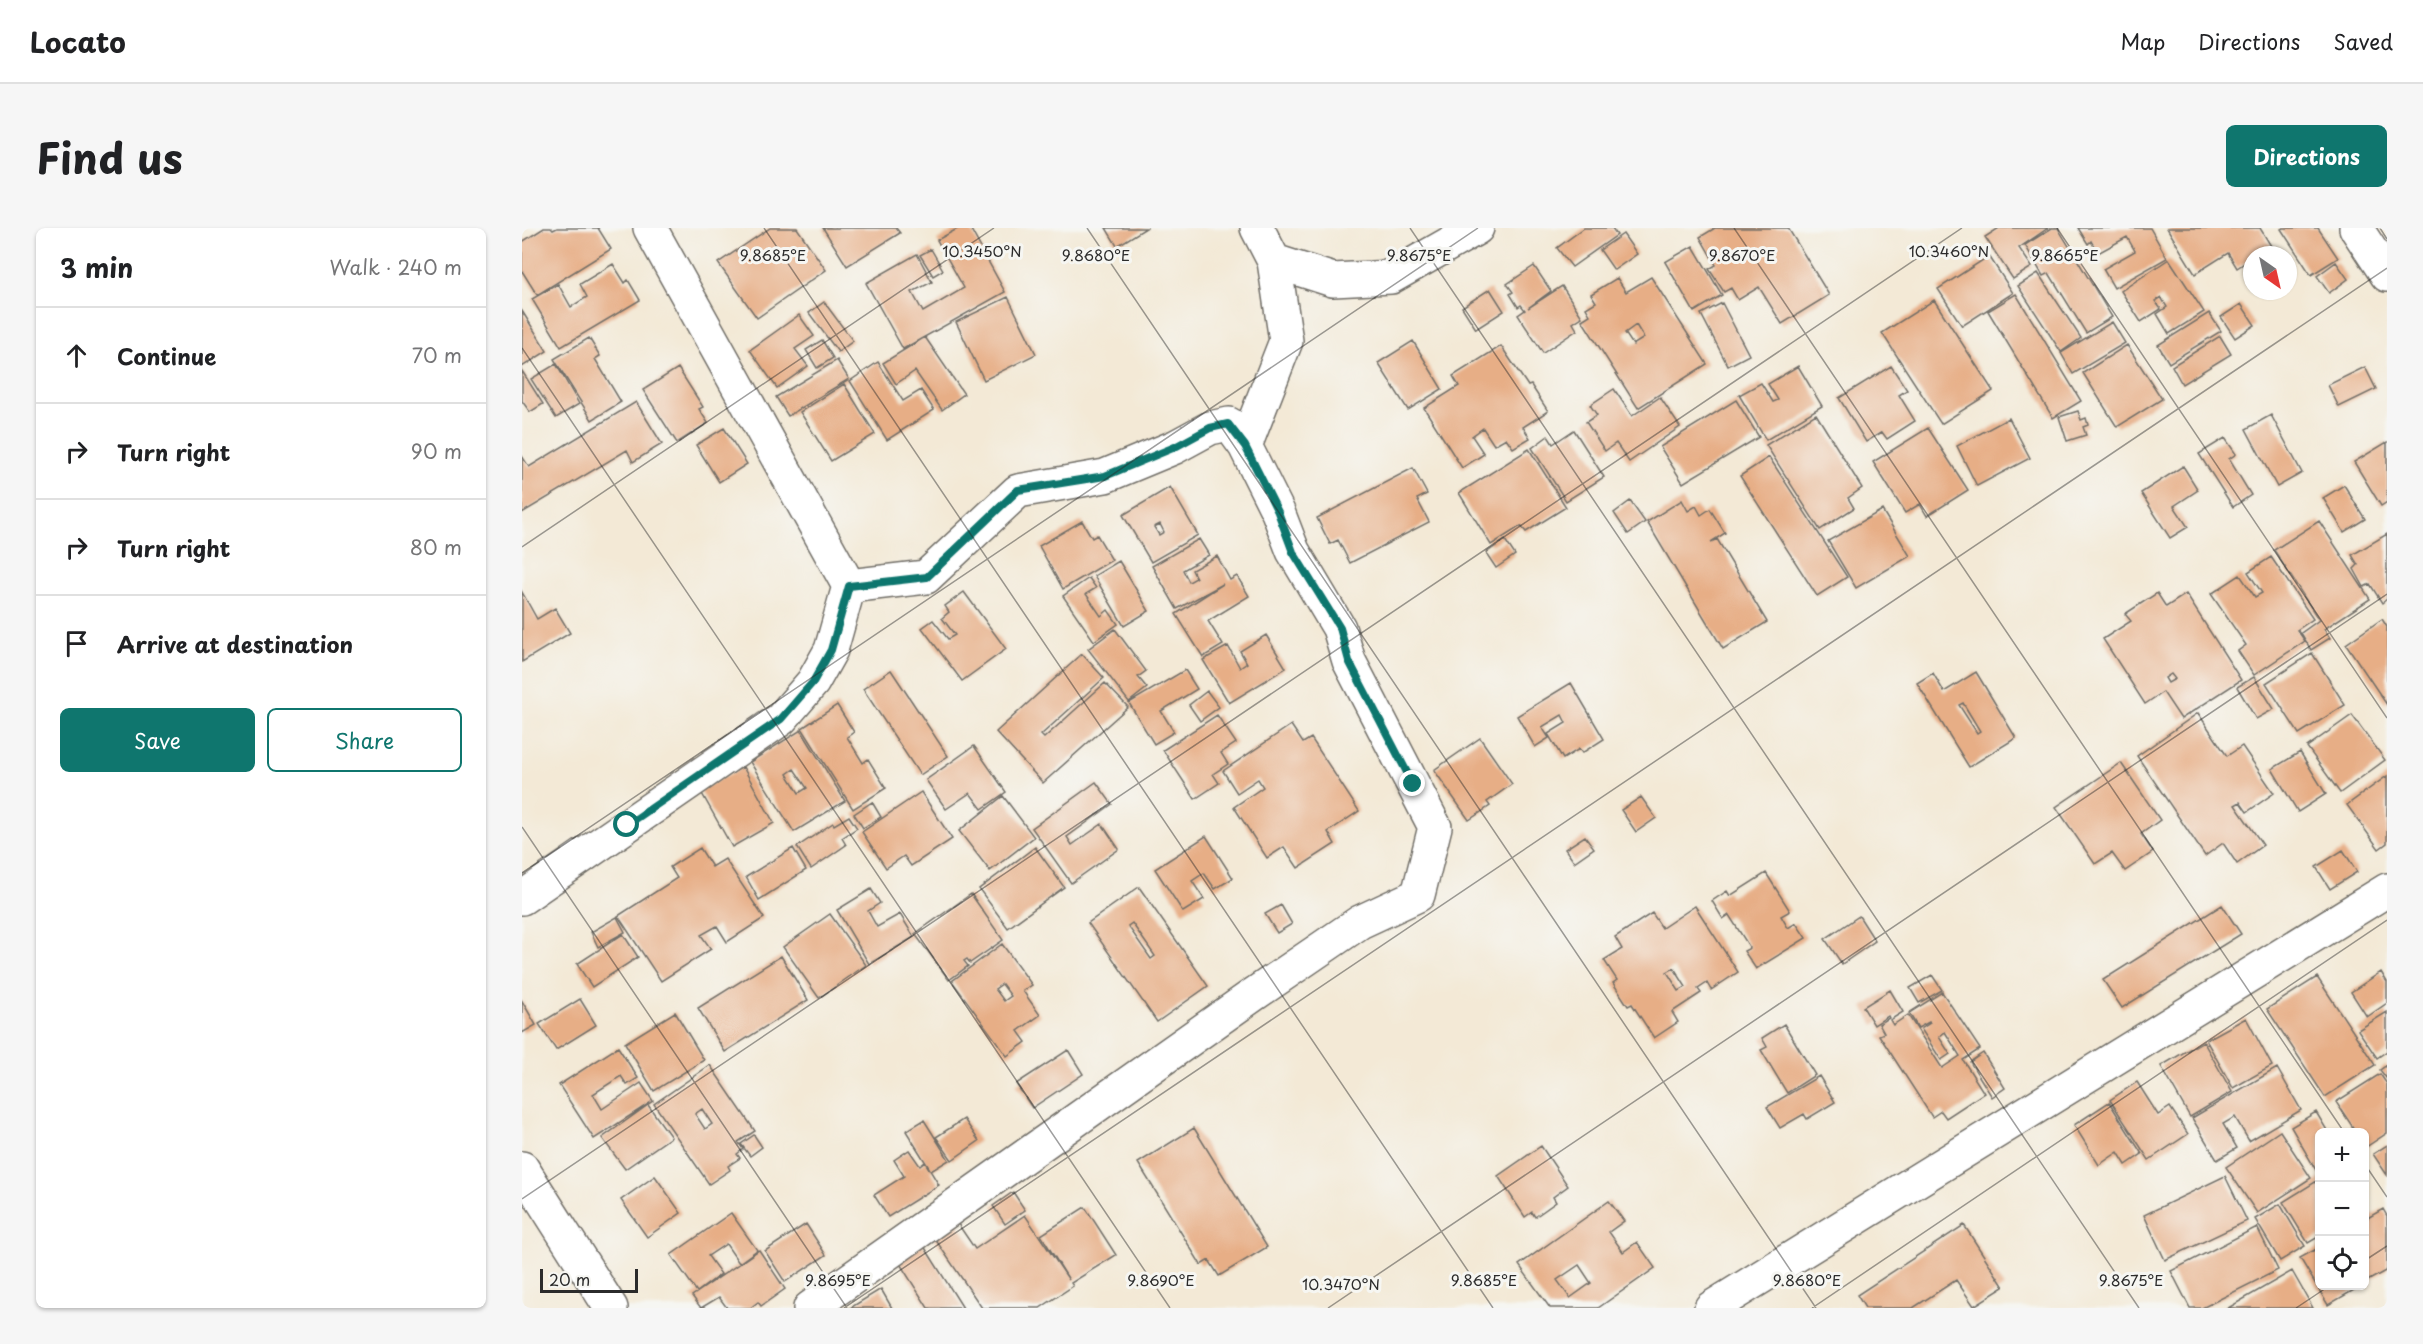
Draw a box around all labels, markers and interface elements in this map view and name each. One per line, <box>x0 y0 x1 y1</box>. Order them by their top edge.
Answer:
text: Locato <box>30 20 126 63</box>
text: Map <box>2120 25 2165 57</box>
text: Directions <box>2198 25 2300 57</box>
text: Saved <box>2333 25 2393 57</box>
text: Find us <box>36 125 183 188</box>
button: Directions <box>2226 125 2387 187</box>
text: 10.3450°N <box>942 239 1022 262</box>
text: 10.3460°N <box>1909 239 1989 262</box>
text: 9.8685°E <box>740 243 806 266</box>
text: 9.8680°E <box>1062 243 1130 266</box>
text: 9.8675°E <box>1387 243 1451 266</box>
text: 9.8670°E <box>1709 243 1775 266</box>
text: 9.8665°E <box>2031 243 2099 266</box>
north arrow <box>2243 246 2297 300</box>
text: 3 min <box>60 248 133 287</box>
text: Walk · 240 m <box>329 252 462 282</box>
icon: ahead <box>60 339 93 372</box>
text: Continue <box>117 339 216 372</box>
text: 70 m <box>412 340 462 370</box>
icon: right <box>60 435 93 468</box>
text: Turn right <box>117 435 230 468</box>
text: 90 m <box>411 436 462 466</box>
icon: right <box>60 531 93 564</box>
text: Turn right <box>117 531 230 564</box>
text: 80 m <box>410 532 462 562</box>
icon: arrive <box>60 627 93 660</box>
text: Arrive at destination <box>117 627 353 660</box>
button: Save <box>60 708 255 772</box>
button: Share <box>267 708 462 772</box>
route end <box>1399 770 1425 796</box>
route start <box>613 811 639 837</box>
map controls <box>2315 1128 2369 1290</box>
button: + <box>2315 1128 2369 1182</box>
button: − <box>2315 1182 2369 1236</box>
button: locate <box>2315 1236 2369 1290</box>
scale bar <box>540 1266 638 1294</box>
text: 20 m <box>549 1267 590 1291</box>
text: 9.8695°E <box>805 1268 871 1291</box>
text: 9.8690°E <box>1127 1268 1195 1291</box>
text: 9.8685°E <box>1451 1268 1517 1291</box>
text: 9.8680°E <box>1773 1268 1841 1291</box>
text: 9.8675°E <box>2099 1268 2163 1291</box>
text: 10.3470°N <box>1302 1272 1380 1295</box>

